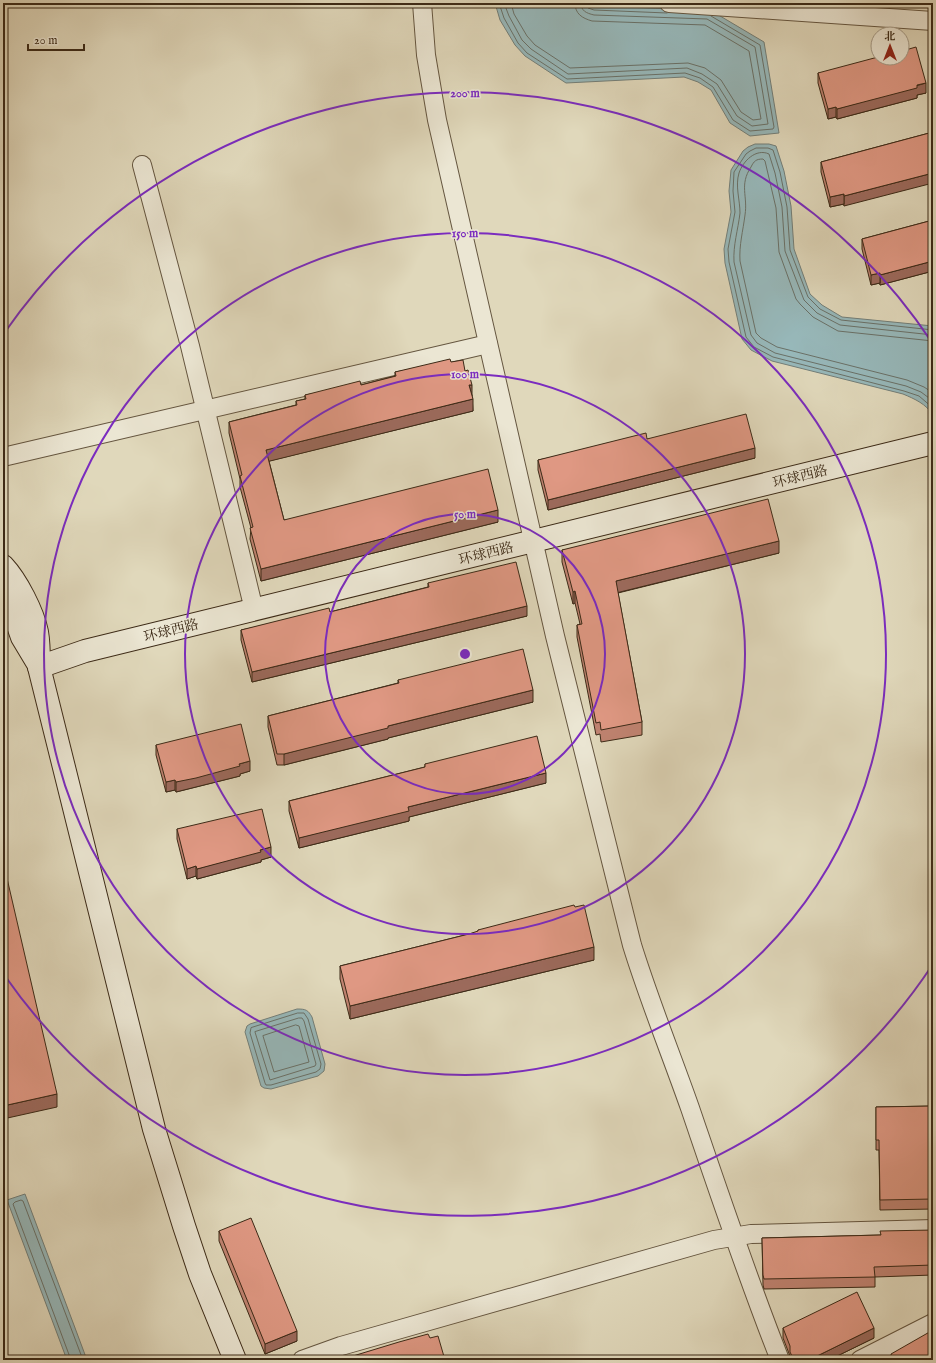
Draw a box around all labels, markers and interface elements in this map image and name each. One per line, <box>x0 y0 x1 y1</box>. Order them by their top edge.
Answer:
scale bar <box>28 26 84 52</box>
north arrow <box>870 26 910 66</box>
text: 北 <box>885 30 896 44</box>
text: 20 m <box>34 33 57 48</box>
text: 200 m <box>450 86 480 101</box>
text: 150 m <box>452 226 479 241</box>
text: 100 m <box>451 367 480 382</box>
street label: 环球西路 <box>771 461 830 492</box>
text: 50 m <box>454 507 477 522</box>
street label: 环球西路 <box>457 538 516 569</box>
street label: 环球西路 <box>142 615 201 646</box>
centre of rings <box>458 647 472 661</box>

